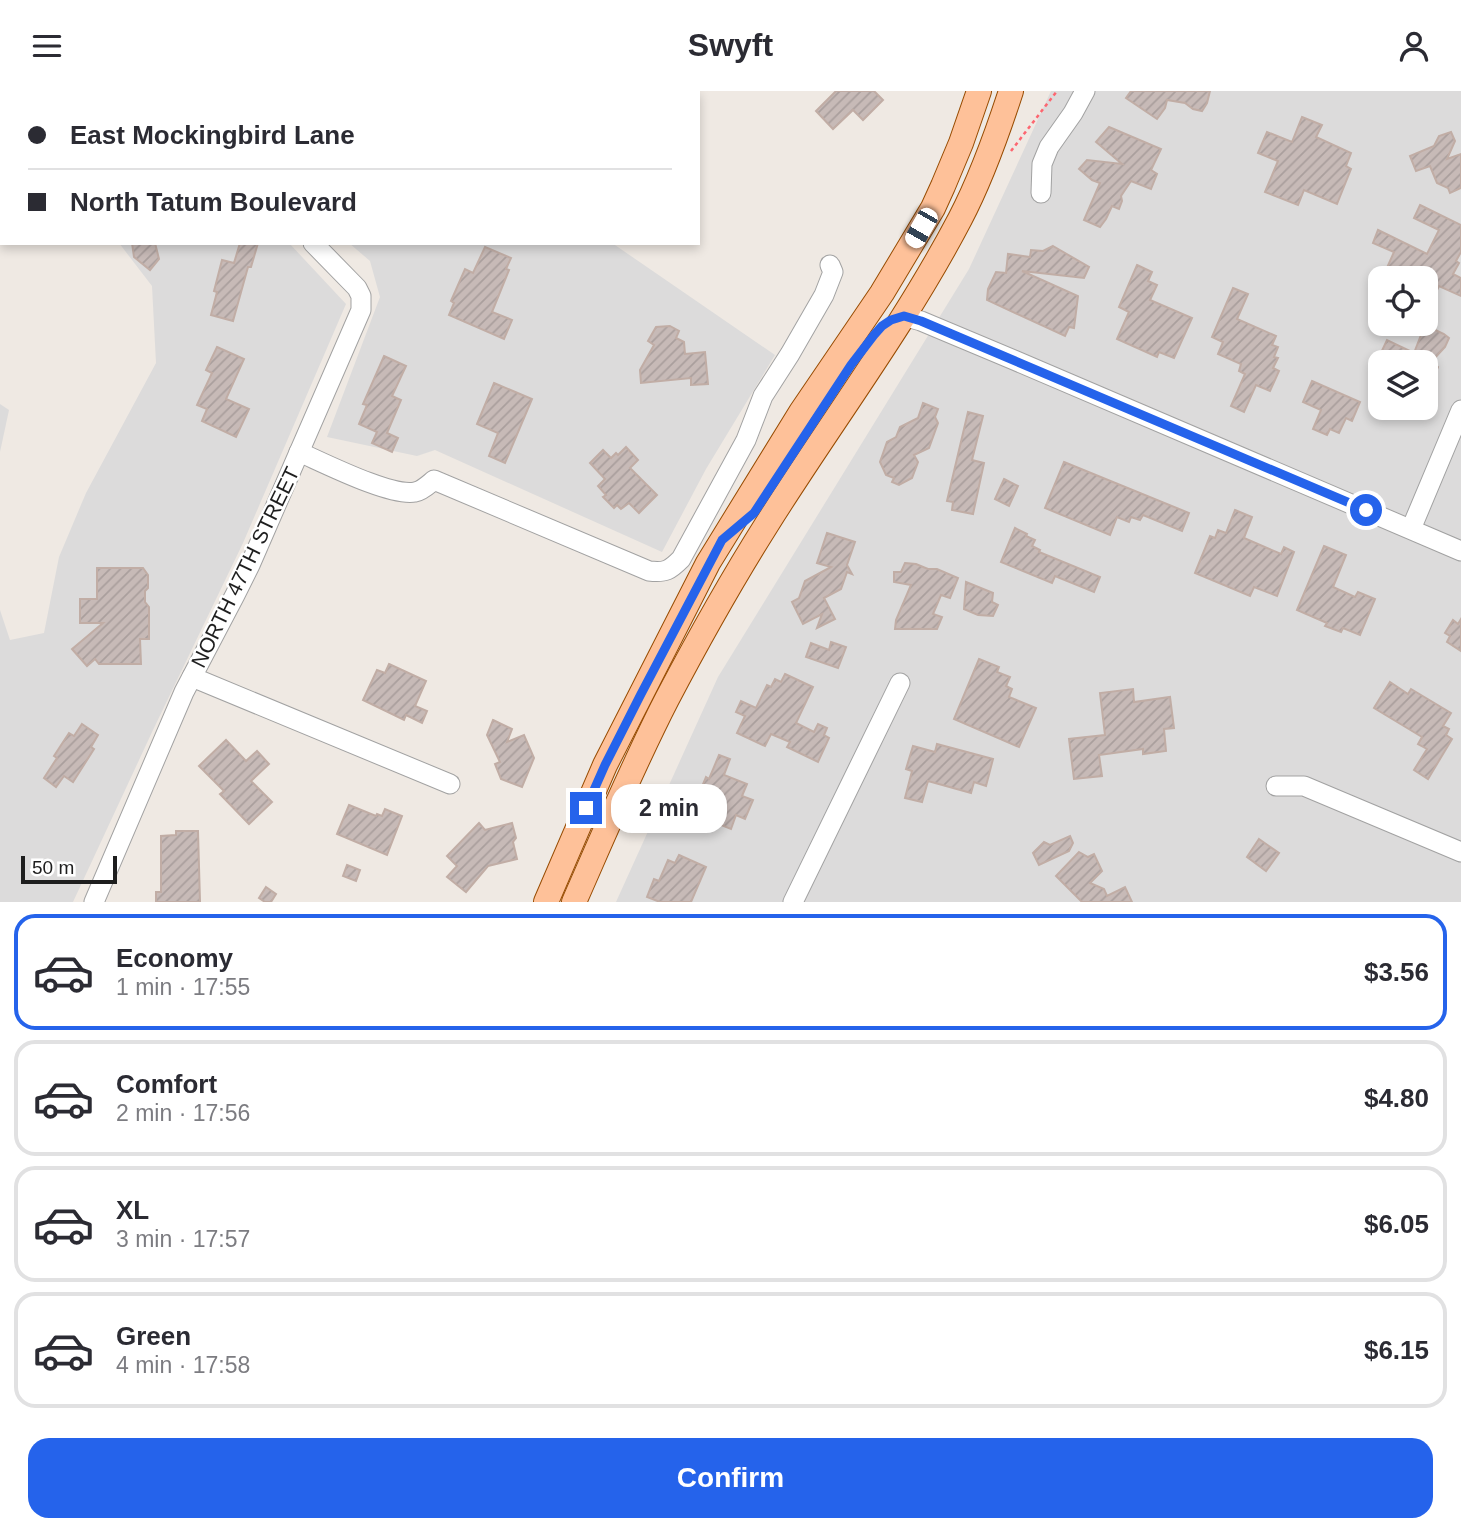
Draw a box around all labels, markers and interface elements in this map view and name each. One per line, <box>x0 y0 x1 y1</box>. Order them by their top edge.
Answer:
icon: menu <box>28 27 66 65</box>
text: Swyft <box>688 27 773 63</box>
icon: person <box>1395 27 1433 65</box>
text: East Mockingbird Lane <box>70 120 355 150</box>
text: North Tatum Boulevard <box>70 187 357 217</box>
car <box>902 205 941 251</box>
map controls <box>1368 266 1438 420</box>
button: locate <box>1368 266 1438 336</box>
button: layers <box>1368 350 1438 420</box>
street label: NORTH 47TH STREET <box>186 463 304 671</box>
route start <box>1350 494 1382 526</box>
callout: 2 min <box>610 783 726 833</box>
route end <box>570 792 602 824</box>
text: 2 min <box>639 795 699 821</box>
scale bar <box>21 853 117 885</box>
text: 50 m <box>32 857 74 878</box>
icon: car <box>32 941 95 1004</box>
text: Economy <box>116 943 233 973</box>
text: $3.56 <box>1364 957 1429 987</box>
text: 1 min · 17:55 <box>116 974 250 1000</box>
icon: car <box>32 1067 95 1130</box>
text: Comfort <box>116 1069 217 1099</box>
text: $4.80 <box>1364 1083 1429 1113</box>
text: 2 min · 17:56 <box>116 1100 250 1126</box>
icon: car <box>32 1193 95 1256</box>
text: XL <box>116 1195 149 1225</box>
text: $6.05 <box>1364 1209 1429 1239</box>
text: 3 min · 17:57 <box>116 1226 250 1252</box>
icon: car <box>32 1319 95 1382</box>
text: Green <box>116 1321 191 1351</box>
text: $6.15 <box>1364 1335 1429 1365</box>
text: 4 min · 17:58 <box>116 1352 250 1378</box>
button: Confirm <box>28 1438 1433 1518</box>

